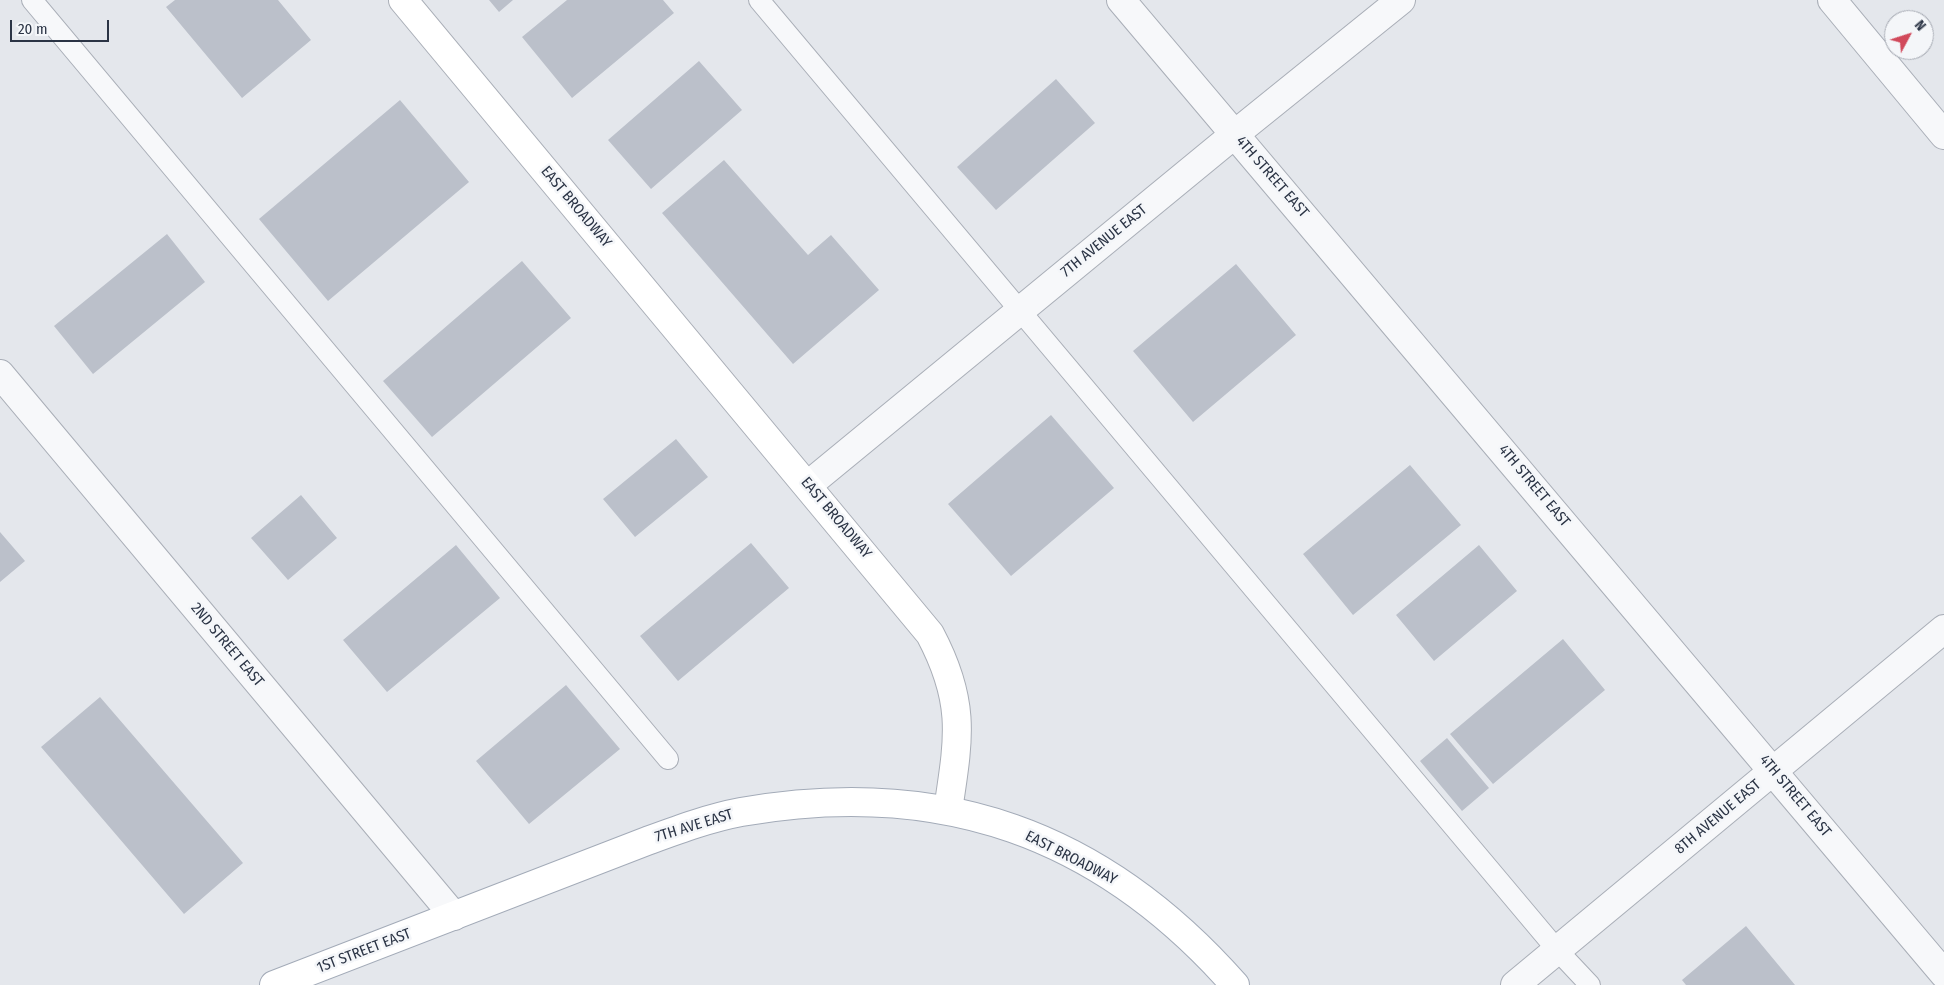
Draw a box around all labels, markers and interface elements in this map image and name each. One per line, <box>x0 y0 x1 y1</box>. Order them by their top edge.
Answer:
scale bar <box>12 10 111 42</box>
north arrow <box>1884 10 1934 60</box>
text: N <box>1911 17 1929 34</box>
text: 20 m <box>18 20 48 38</box>
street label: 4TH STREET EAST <box>1232 133 1312 221</box>
street label: EAST BROADWAY <box>537 163 615 251</box>
street label: 7TH AVENUE EAST <box>1057 201 1151 281</box>
street label: 4TH STREET EAST <box>1494 441 1574 531</box>
street label: EAST BROADWAY <box>797 474 875 562</box>
street label: 2ND STREET EAST <box>187 599 267 691</box>
street label: 4TH STREET EAST <box>1755 751 1835 841</box>
street label: 8TH AVENUE EAST <box>1671 776 1765 858</box>
street label: 7TH AVE EAST <box>653 806 735 846</box>
street label: EAST BROADWAY <box>1022 827 1120 889</box>
street label: 1ST STREET EAST <box>314 925 414 977</box>

